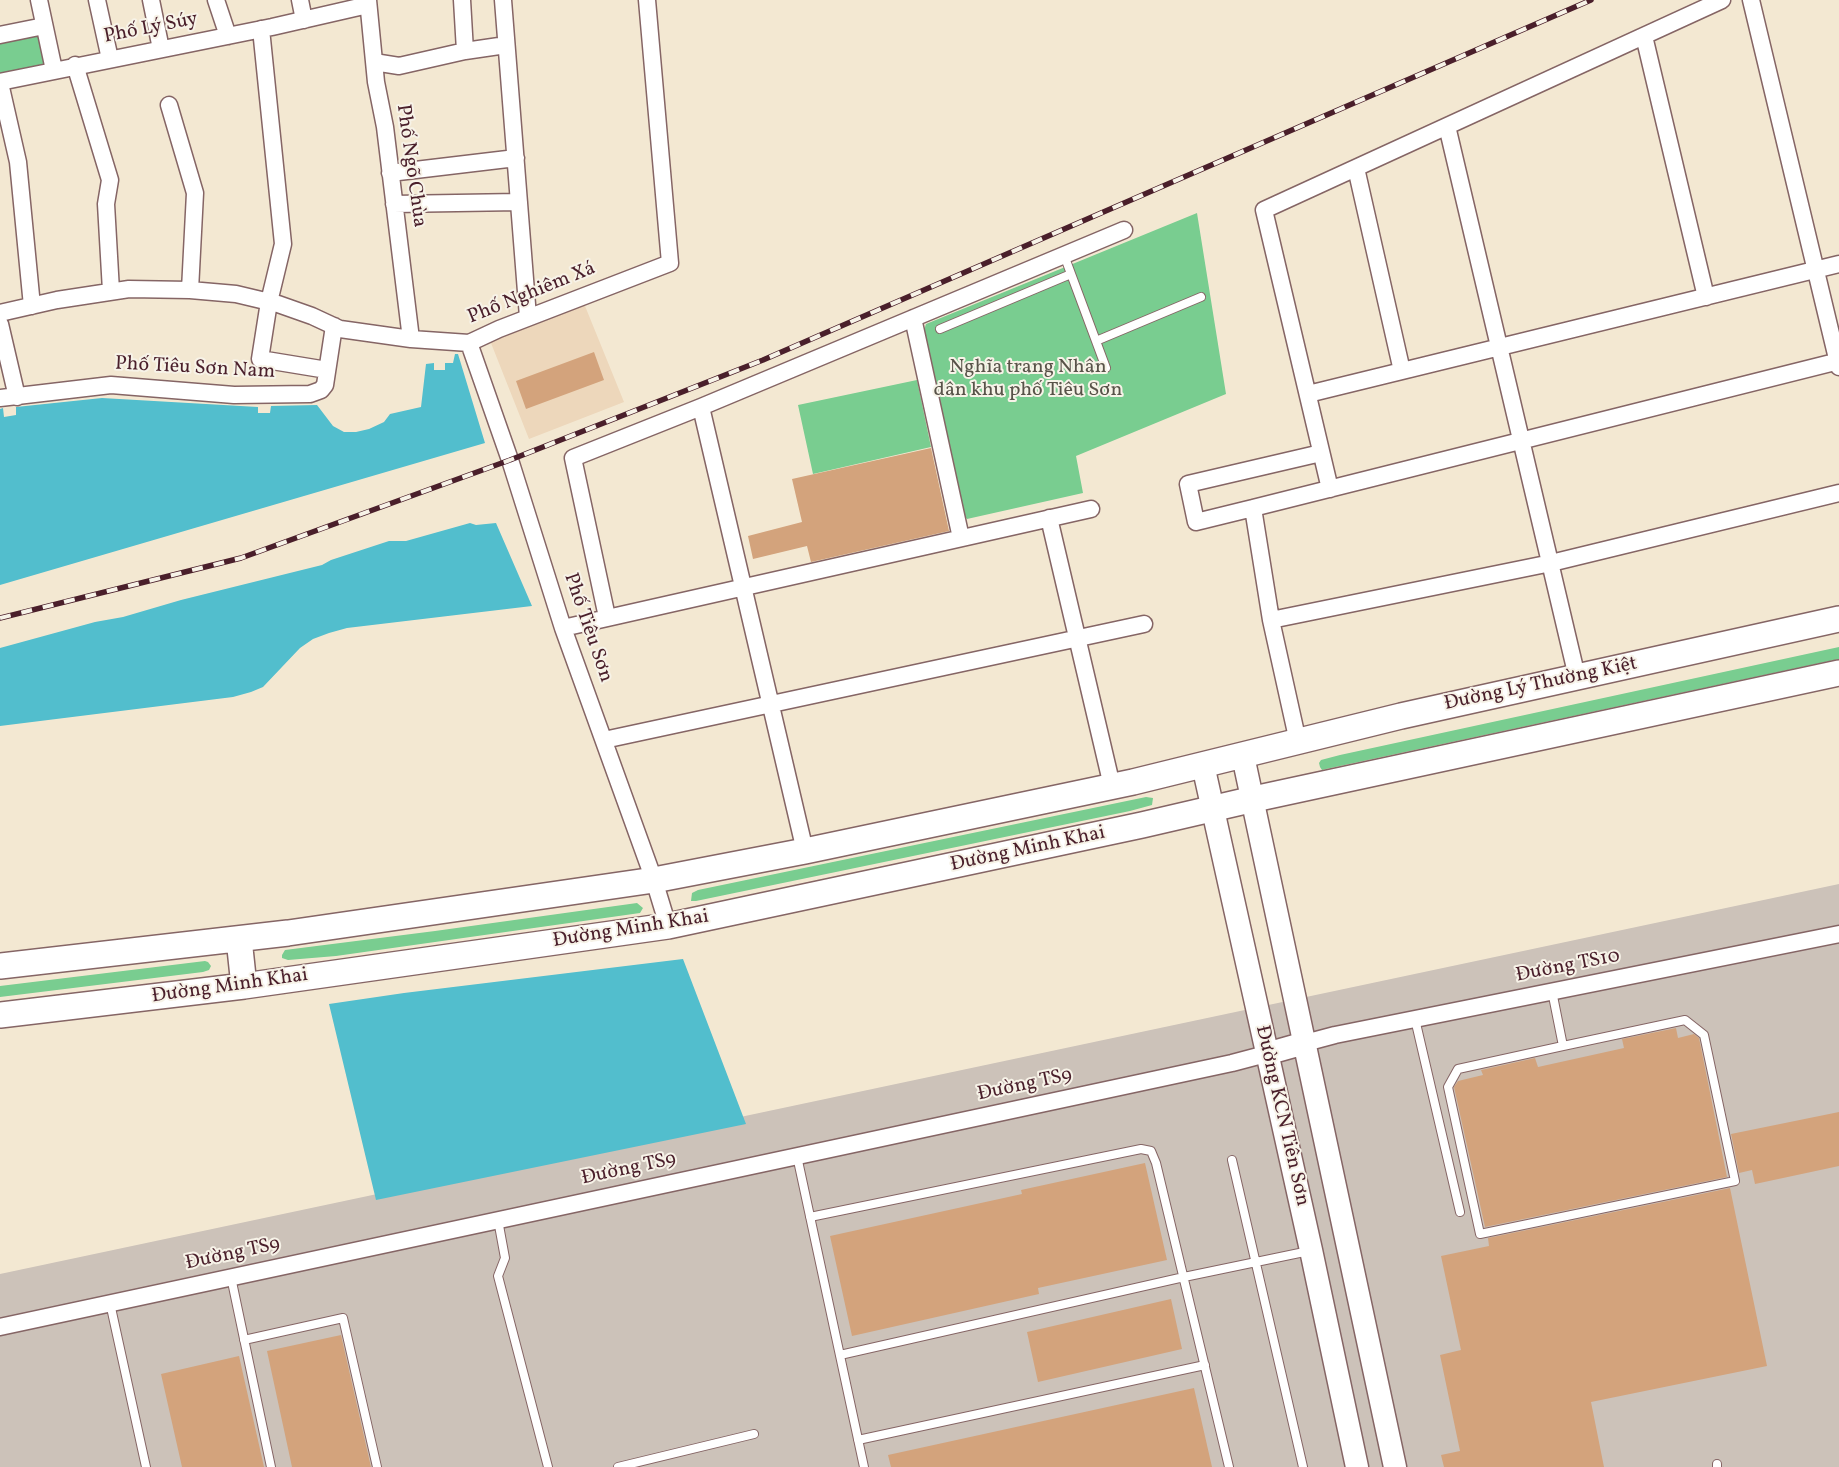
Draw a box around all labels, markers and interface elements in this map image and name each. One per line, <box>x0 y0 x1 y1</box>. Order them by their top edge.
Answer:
street label: Phố Lý Súy <box>102 8 200 50</box>
street label: Phố Ngõ Chùa <box>389 103 431 229</box>
street label: Phố Nghiêm Xá <box>465 257 599 331</box>
street label: Phố Tiêu Sơn Nam <box>114 353 276 385</box>
park label: Nghĩa trang Nhân dân khu phố Tiêu Sơn <box>934 356 1122 403</box>
street label: Phố Tiêu Sơn <box>557 570 617 686</box>
street label: Đường Lý Thường Kiệt <box>1442 653 1640 717</box>
street label: Đường Minh Khai <box>948 822 1108 878</box>
street label: Đường Minh Khai <box>551 906 711 954</box>
street label: Đường TS10 <box>1514 945 1622 989</box>
street label: Đường Minh Khai <box>150 964 310 1010</box>
street label: Đường KCN Tiên Sơn <box>1249 1023 1313 1209</box>
street label: Đường TS9 <box>976 1064 1074 1108</box>
street label: Đường TS9 <box>580 1148 678 1192</box>
street label: Đường TS9 <box>184 1233 282 1277</box>

